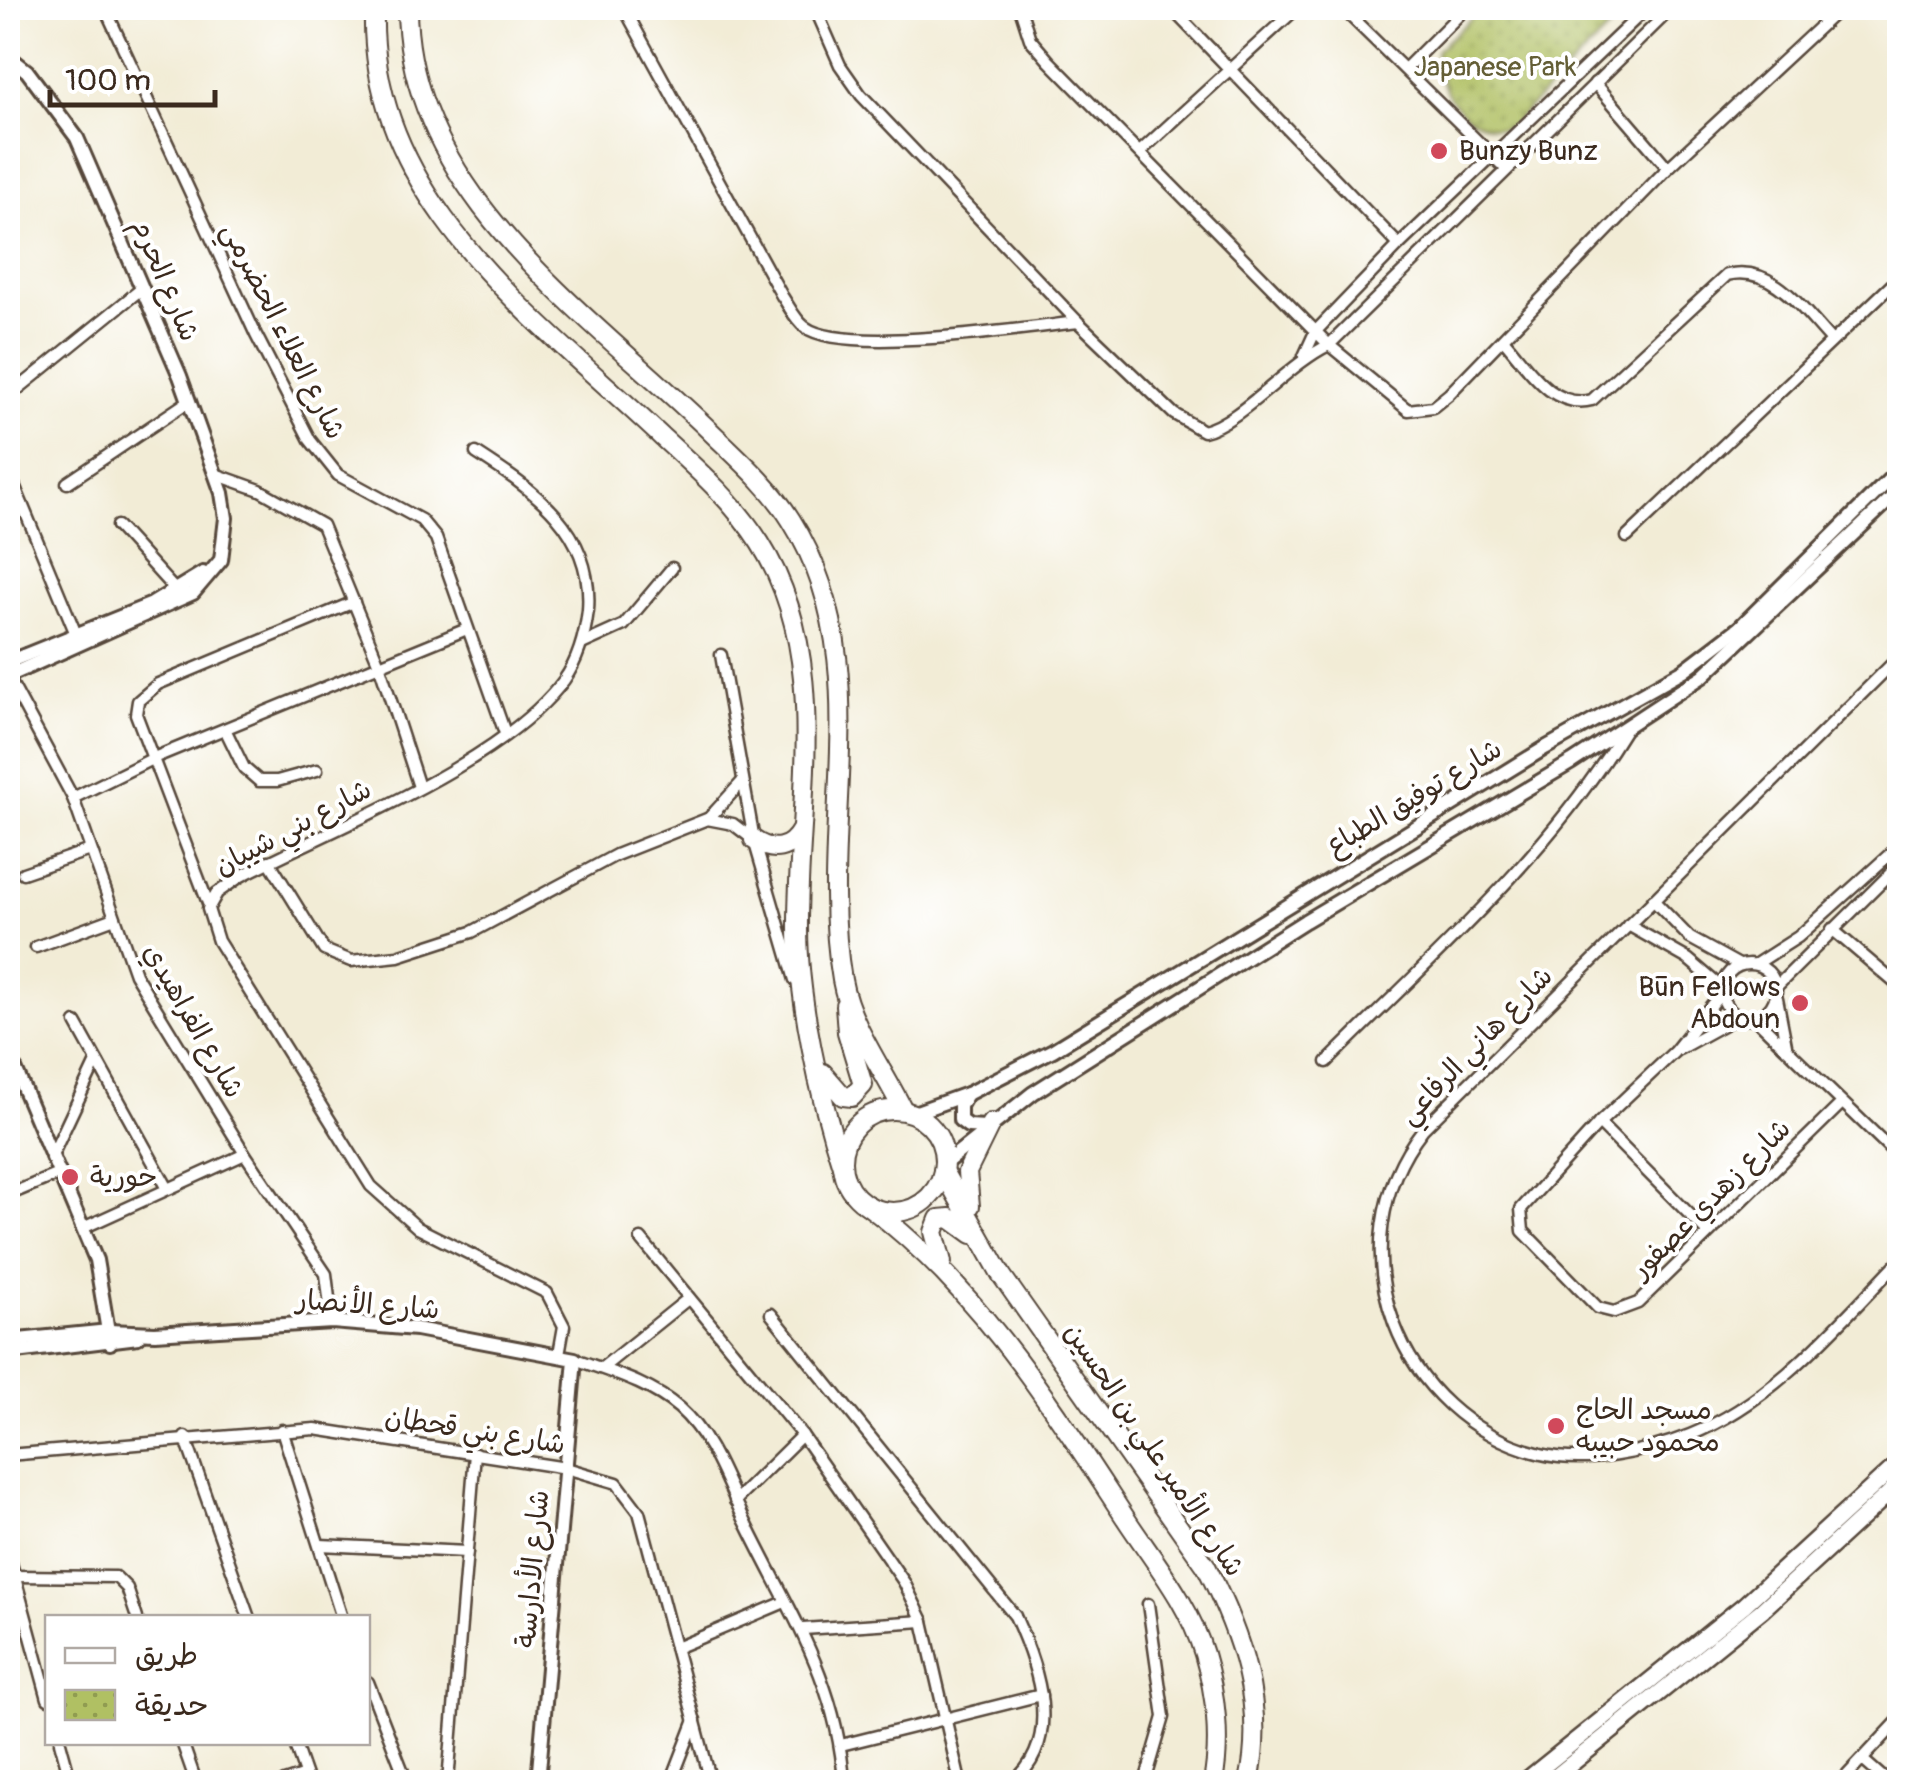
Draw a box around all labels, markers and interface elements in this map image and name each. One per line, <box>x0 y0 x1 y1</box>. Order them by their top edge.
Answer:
scale bar <box>50 45 215 107</box>
park label: Japanese Park <box>1414 50 1577 85</box>
text: 100 m <box>65 62 151 99</box>
place label: Bunzy Bunz <box>1459 134 1598 169</box>
marker: Bunzy Bunz <box>1428 140 1450 162</box>
street label: شارع الحرم <box>121 213 207 348</box>
street label: شارع العلاء الحضرمي <box>208 217 353 448</box>
street label: شارع توفيق الطباع <box>1319 732 1509 865</box>
street label: شارع بني شيبان <box>208 772 380 889</box>
street label: شارع الفراهيدي <box>133 938 251 1105</box>
street label: شارع هاني الرفاعي <box>1392 959 1565 1137</box>
place label: Būn Fellows Abdoun <box>1638 970 1780 1037</box>
marker: Būn Fellows Abdoun <box>1789 992 1811 1014</box>
street label: شارع زهدي عصفور <box>1622 1112 1800 1289</box>
place label: حورية <box>90 1160 157 1195</box>
marker: حورية <box>59 1166 81 1188</box>
street label: شارع الأنصار <box>293 1280 441 1328</box>
street label: شارع الأمير علي بن الحسين <box>1051 1315 1254 1587</box>
place label: مسجد الحاج محمود حبيبه <box>1576 1393 1720 1460</box>
street label: شارع بني قحطان <box>381 1399 568 1468</box>
marker: مسجد الحاج محمود حبيبه <box>1545 1415 1567 1437</box>
street label: شارع الأدارسة <box>507 1488 558 1649</box>
legend <box>45 1615 370 1745</box>
text: طريق <box>135 1637 198 1674</box>
text: حديقة <box>135 1687 209 1724</box>

